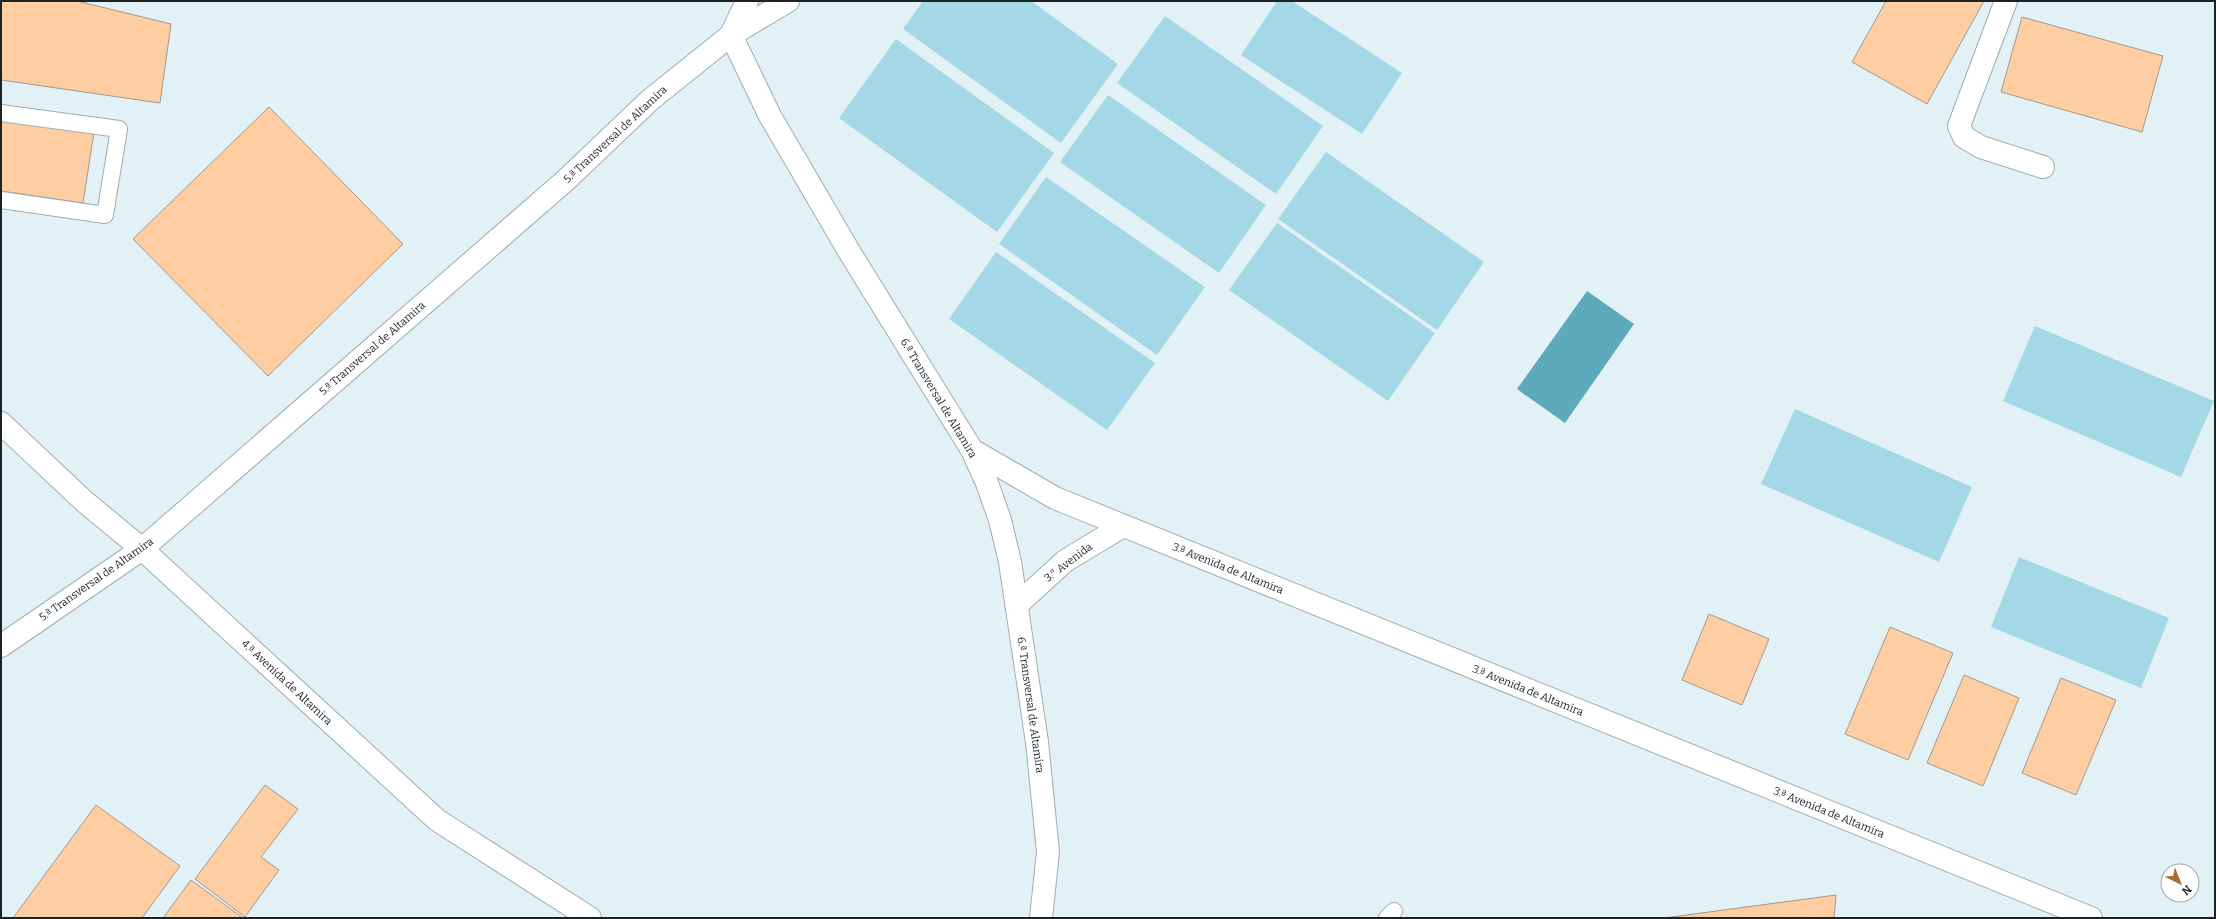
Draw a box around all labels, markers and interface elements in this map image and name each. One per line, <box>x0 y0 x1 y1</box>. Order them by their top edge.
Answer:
street label: 5.ª Transversal de Altamira <box>561 83 670 186</box>
street label: 5.ª Transversal de Altamira <box>317 299 428 398</box>
street label: 6.ª Transversal de Altamira <box>898 336 979 460</box>
street label: 5.ª Transversal de Altamira <box>37 535 156 624</box>
street label: 3.° Avenida <box>1042 540 1095 585</box>
street label: 3.ª Avenida de Altamira <box>1170 540 1285 597</box>
street label: 6.ª Transversal de Altamira <box>1015 636 1046 774</box>
street label: 4.ª Avenida de Altamira <box>239 637 335 728</box>
street label: 3.ª Avenida de Altamira <box>1470 662 1585 719</box>
street label: 3.ª Avenida de Altamira <box>1771 784 1886 841</box>
north arrow <box>2160 863 2200 903</box>
text: N <box>2179 882 2194 898</box>

